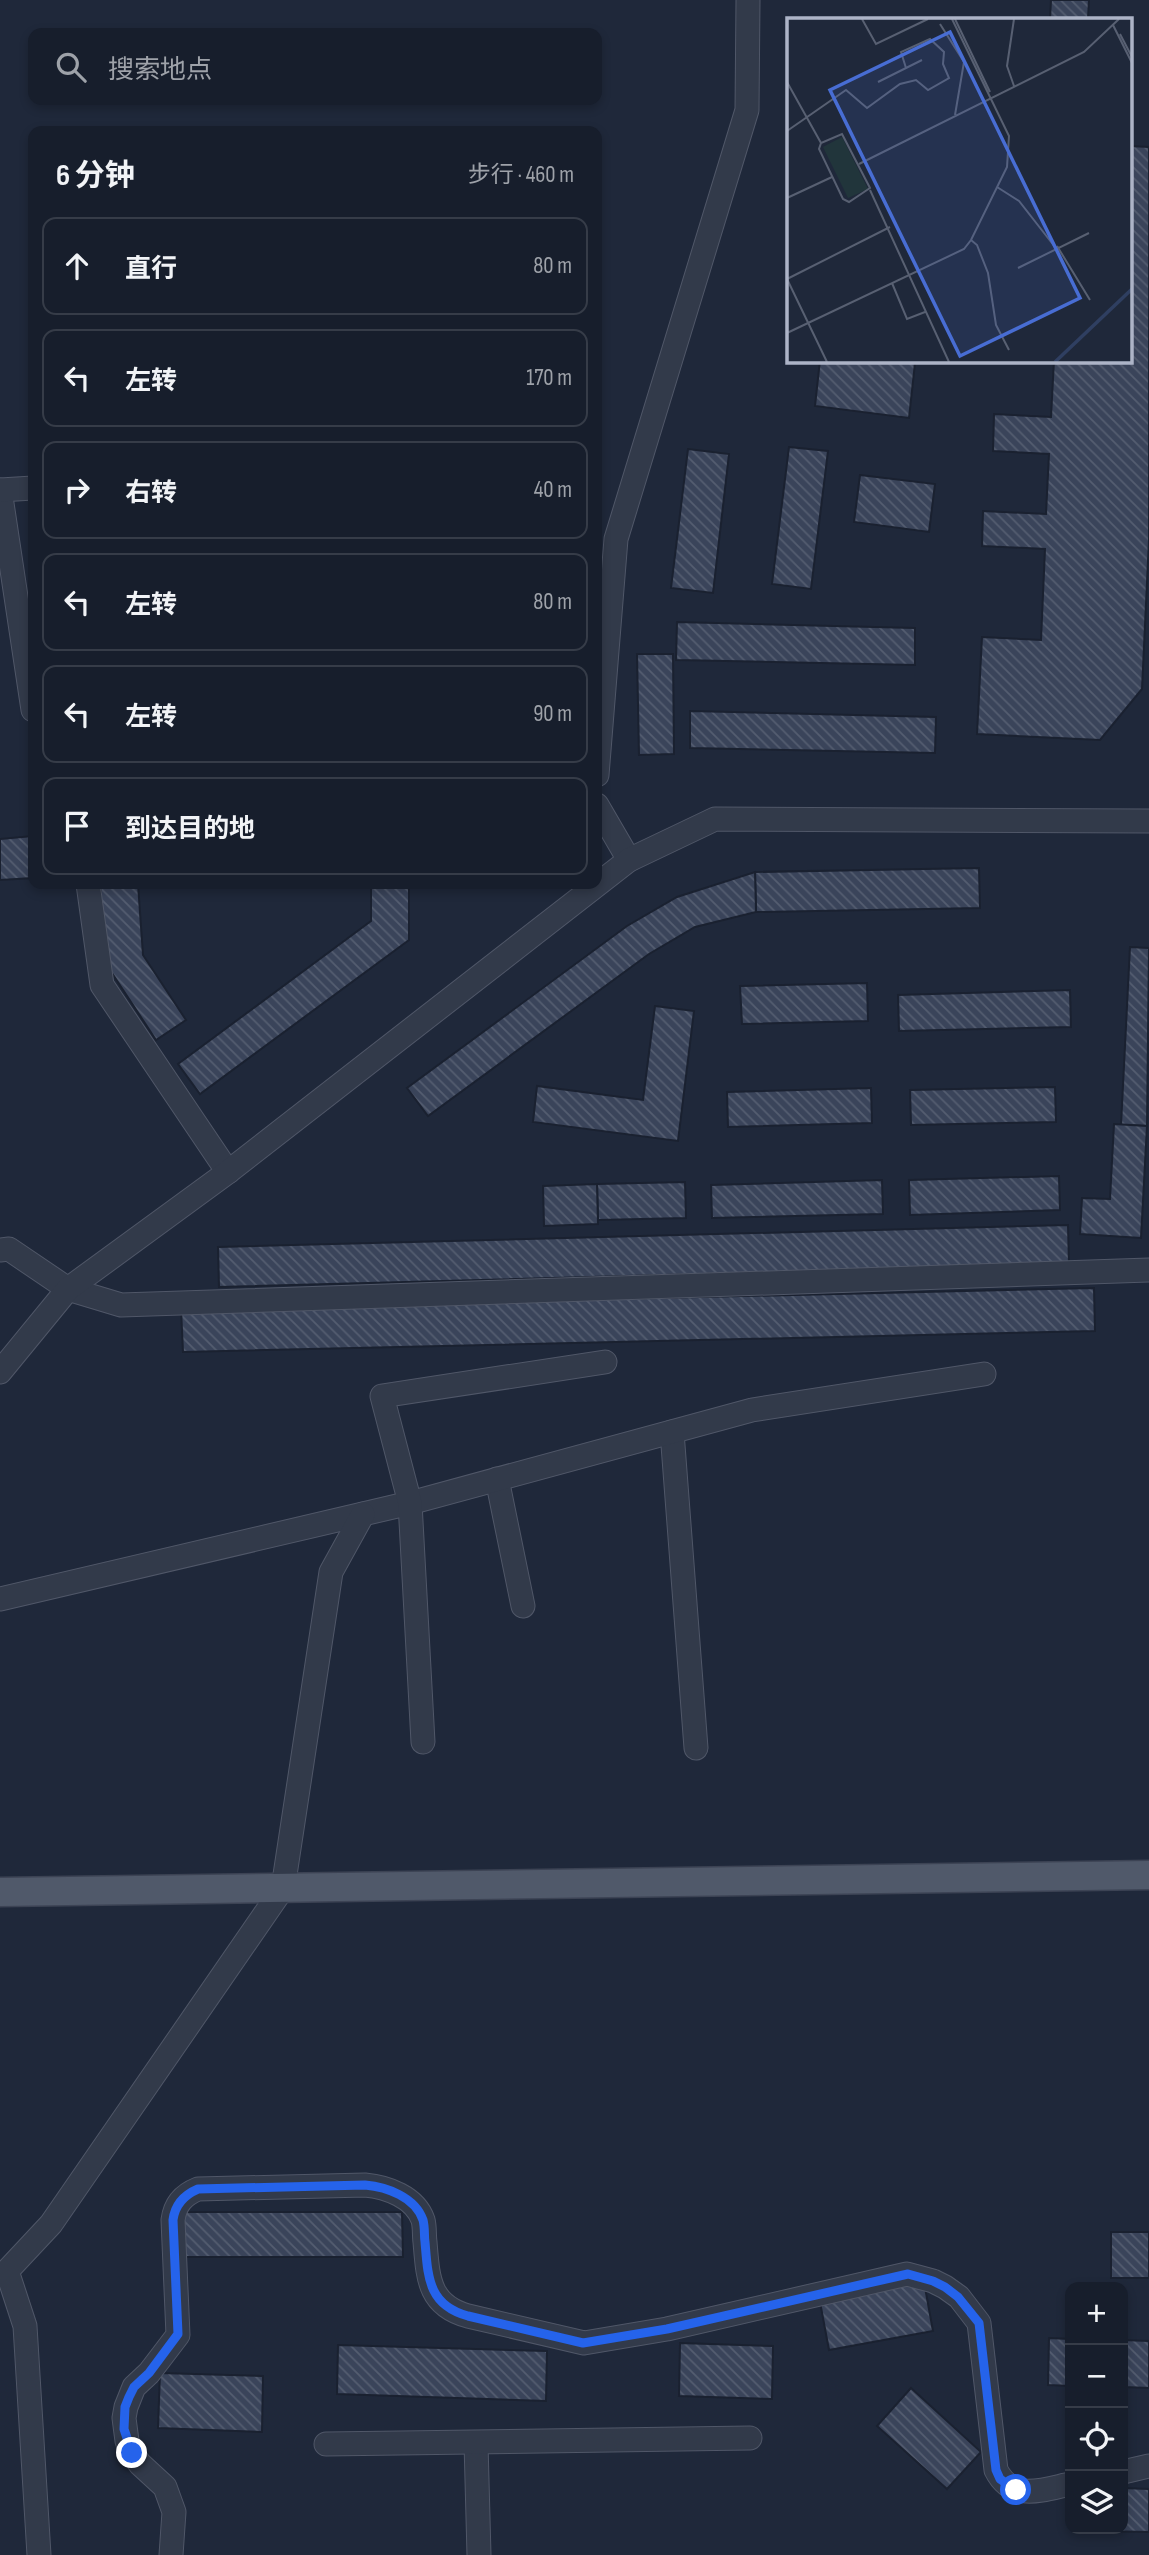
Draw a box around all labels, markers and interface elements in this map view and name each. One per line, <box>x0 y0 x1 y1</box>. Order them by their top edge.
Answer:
inset map <box>787 18 1132 362</box>
search box <box>28 28 602 105</box>
icon: search <box>52 48 90 86</box>
text: 搜索地点 <box>108 55 212 86</box>
text: 6 分钟 <box>56 158 135 194</box>
text: 步行 · 460 m <box>468 161 574 189</box>
icon: ahead <box>58 247 96 285</box>
text: 80 m <box>533 252 572 280</box>
text: 直行 <box>125 254 177 285</box>
icon: left <box>58 359 96 397</box>
text: 170 m <box>526 364 572 392</box>
text: 左转 <box>125 366 177 397</box>
icon: right <box>58 471 96 509</box>
text: 40 m <box>534 476 572 504</box>
text: 右转 <box>125 478 177 509</box>
icon: left <box>58 583 96 621</box>
text: 80 m <box>533 588 572 616</box>
text: 左转 <box>125 590 177 621</box>
icon: left <box>58 695 96 733</box>
text: 90 m <box>533 700 572 728</box>
text: 左转 <box>125 702 177 733</box>
icon: arrive <box>58 807 96 845</box>
text: 到达目的地 <box>125 814 255 845</box>
map controls <box>1065 2282 1128 2534</box>
button: + <box>1065 2282 1128 2345</box>
button: − <box>1065 2345 1128 2408</box>
button: locate <box>1065 2408 1128 2471</box>
route end <box>116 2437 147 2468</box>
button: layers <box>1065 2471 1128 2534</box>
route start <box>1000 2474 1031 2505</box>

